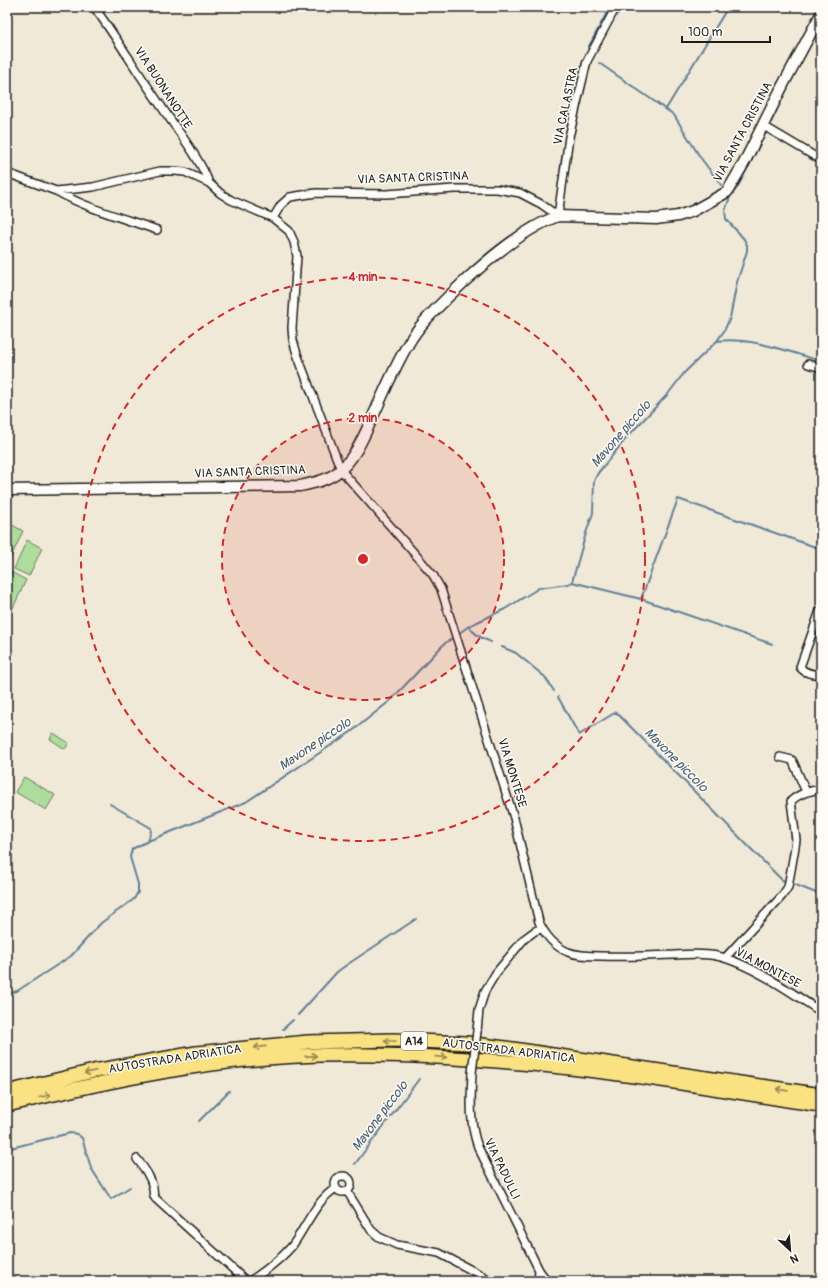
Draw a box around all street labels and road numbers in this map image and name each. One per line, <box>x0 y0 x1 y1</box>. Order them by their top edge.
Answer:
street label: VIA BUONANOTTE <box>131 44 195 132</box>
street label: VIA CALASTRA <box>550 66 582 146</box>
street label: VIA SANTA CRISTINA <box>710 79 776 185</box>
street label: VIA SANTA CRISTINA <box>357 169 469 187</box>
street label: VIA SANTA CRISTINA <box>194 463 306 481</box>
street label: VIA MONTESE <box>494 737 530 809</box>
street label: VIA MONTESE <box>733 945 803 991</box>
road number: A14 <box>401 1032 427 1050</box>
street label: AUTOSTRADA ADRIATICA <box>442 1035 577 1067</box>
street label: AUTOSTRADA ADRIATICA <box>108 1041 243 1077</box>
street label: VIA PADULLI <box>481 1136 523 1202</box>

